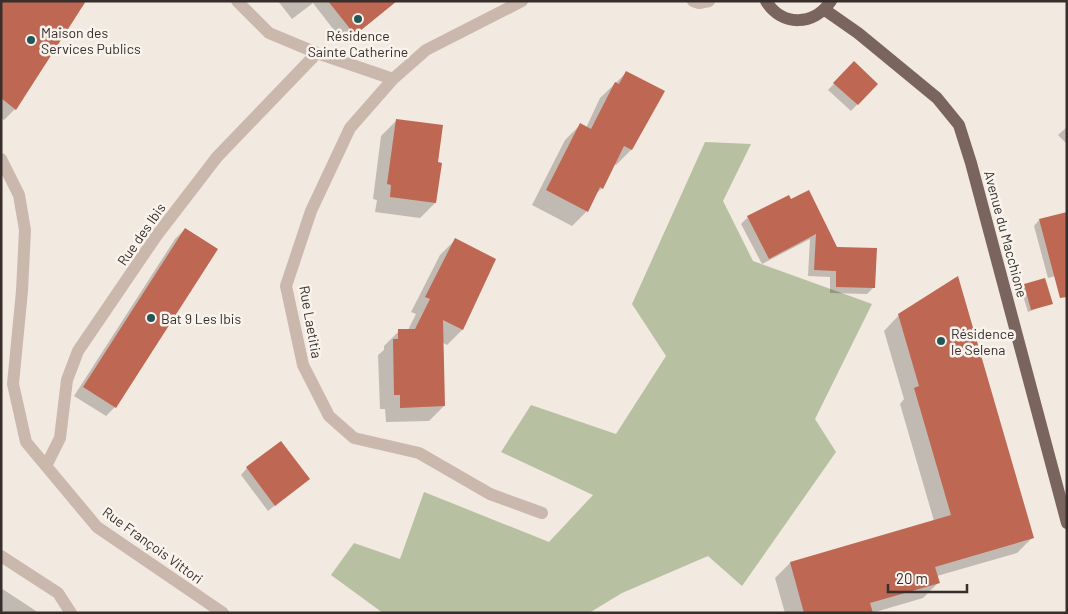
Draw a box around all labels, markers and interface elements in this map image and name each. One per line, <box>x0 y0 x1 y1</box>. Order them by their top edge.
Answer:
marker: Résidence Sainte Catherine <box>352 13 364 25</box>
place label: Maison des Services Publics <box>41 24 141 57</box>
place label: Résidence Sainte Catherine <box>308 27 408 60</box>
marker: Maison des Services Publics <box>25 34 37 46</box>
street label: Avenue du Macchione <box>981 169 1031 299</box>
street label: Rue des Ibis <box>113 199 169 269</box>
street label: Rue Laetitia <box>296 284 326 360</box>
place label: Bat 9 Les Ibis <box>161 310 241 327</box>
marker: Bat 9 Les Ibis <box>145 312 157 324</box>
place label: Résidence le Selena <box>951 325 1014 358</box>
marker: Résidence le Selena <box>935 335 947 347</box>
street label: Rue François Vittori <box>100 503 206 587</box>
scale bar <box>888 562 967 594</box>
text: 20 m <box>896 569 928 587</box>

